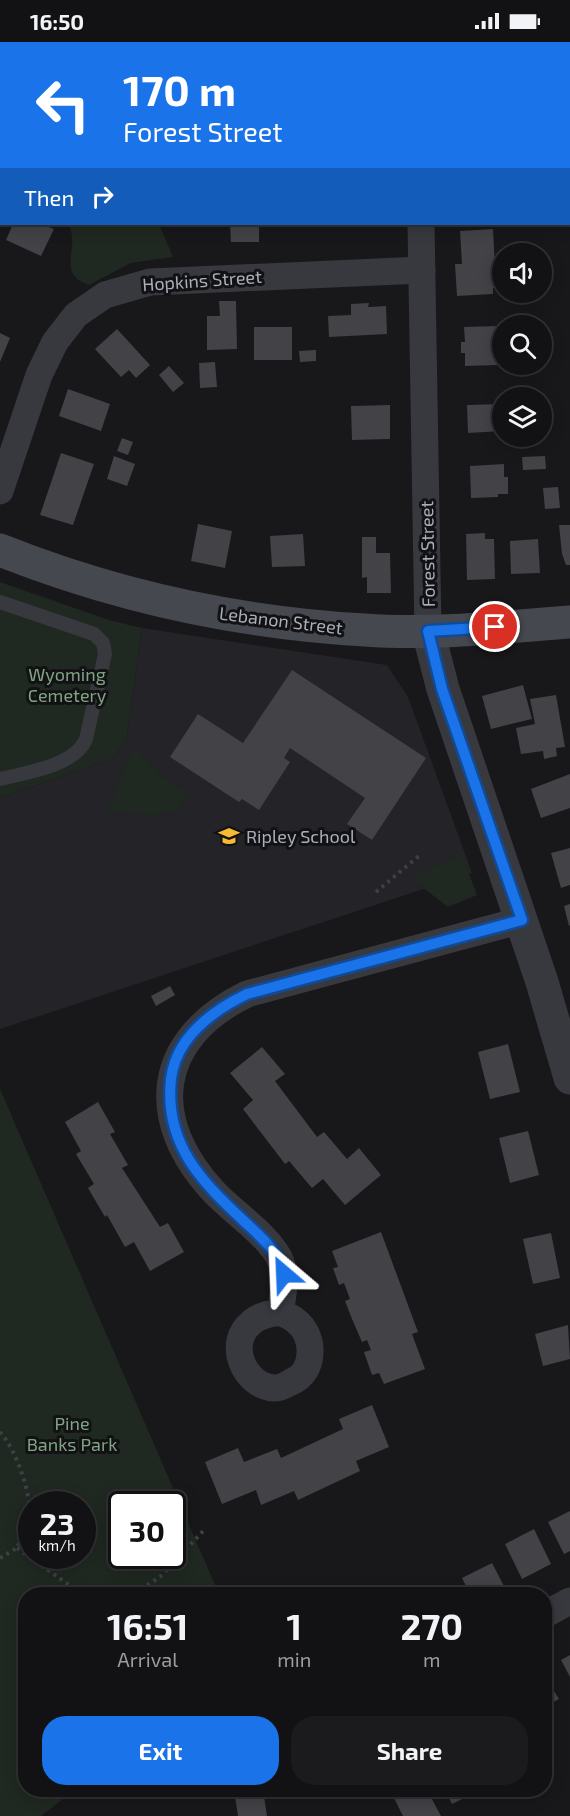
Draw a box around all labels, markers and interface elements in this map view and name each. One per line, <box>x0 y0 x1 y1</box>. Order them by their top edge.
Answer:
text: 16:50 <box>30 8 84 34</box>
text: 170 m <box>123 64 236 114</box>
icon: left <box>24 66 102 144</box>
text: Forest Street <box>123 115 283 147</box>
icon: right <box>86 180 119 213</box>
text: Then <box>24 184 74 210</box>
map controls <box>492 243 552 447</box>
button: sound <box>492 243 552 303</box>
street label: Hopkins Street <box>141 265 263 295</box>
button: search <box>492 315 552 375</box>
button: layers <box>492 387 552 447</box>
street label: Forest Street <box>415 501 439 607</box>
pin <box>469 601 520 652</box>
street label: Lebanon Street <box>218 602 344 639</box>
icon: arrive <box>478 610 511 643</box>
park label: Wyoming Cemetery <box>28 663 107 706</box>
school or university icon: Ripley School <box>217 824 241 848</box>
place label: Ripley School <box>246 825 356 847</box>
position arrow <box>252 1242 316 1306</box>
park label: Pine Banks Park <box>27 1412 117 1455</box>
speed limit sign: 30 <box>108 1491 186 1569</box>
text: 23 <box>40 1505 74 1541</box>
text: km/h <box>38 1536 76 1554</box>
text: 16:51 <box>107 1604 188 1647</box>
text: 1 <box>287 1604 302 1647</box>
text: 270 <box>400 1604 463 1647</box>
text: Arrival <box>117 1647 178 1671</box>
text: min <box>277 1647 311 1671</box>
text: m <box>423 1647 440 1671</box>
button: Exit <box>42 1716 279 1785</box>
button: Share <box>291 1716 528 1785</box>

